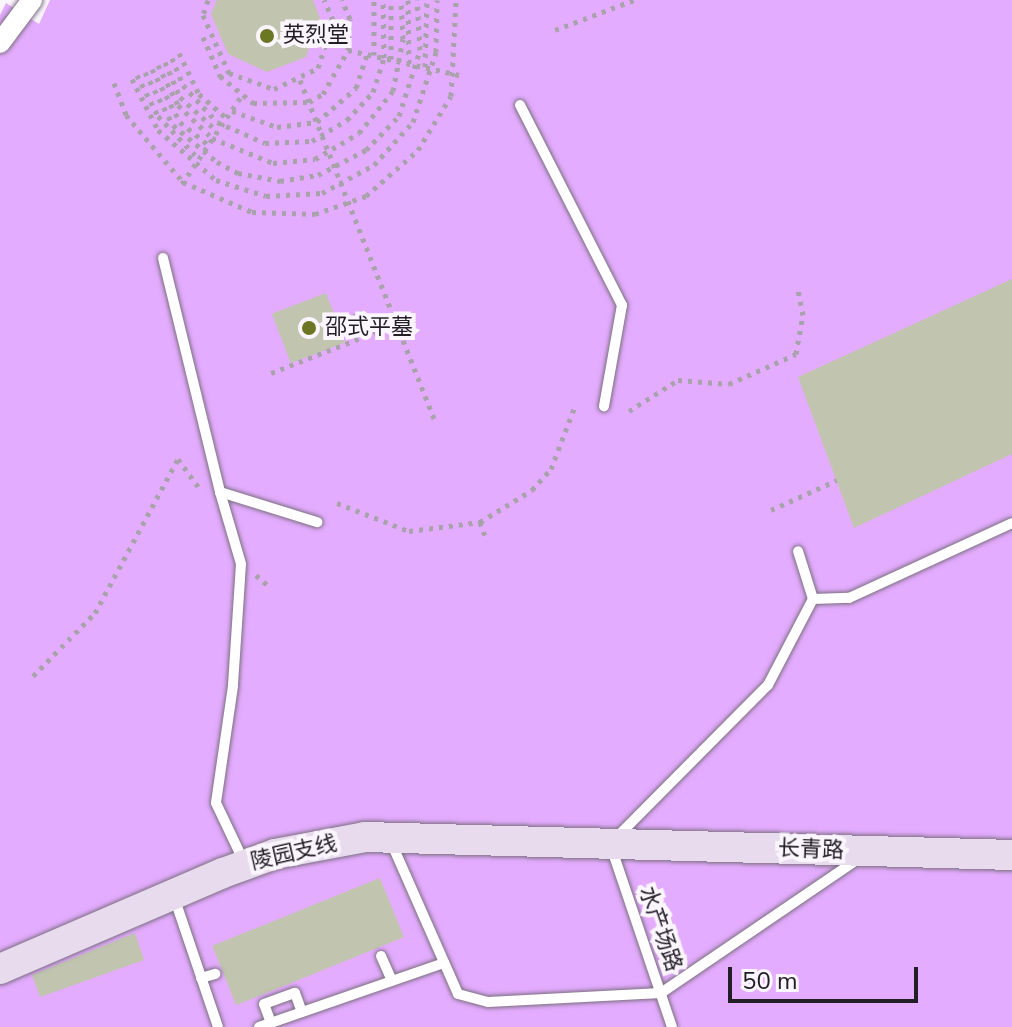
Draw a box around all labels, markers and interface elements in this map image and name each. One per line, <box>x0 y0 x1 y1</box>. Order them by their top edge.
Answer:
place label: 英烈堂 <box>283 23 349 49</box>
marker: 英烈堂 <box>258 27 276 45</box>
place label: 邵式平墓 <box>325 315 413 341</box>
marker: 邵式平墓 <box>300 319 318 337</box>
street label: 陵园支线 <box>248 830 340 876</box>
street label: 长青路 <box>778 836 844 864</box>
street label: 水产场路 <box>633 883 687 975</box>
scale bar <box>732 951 922 1001</box>
text: 50 m <box>742 965 798 997</box>

